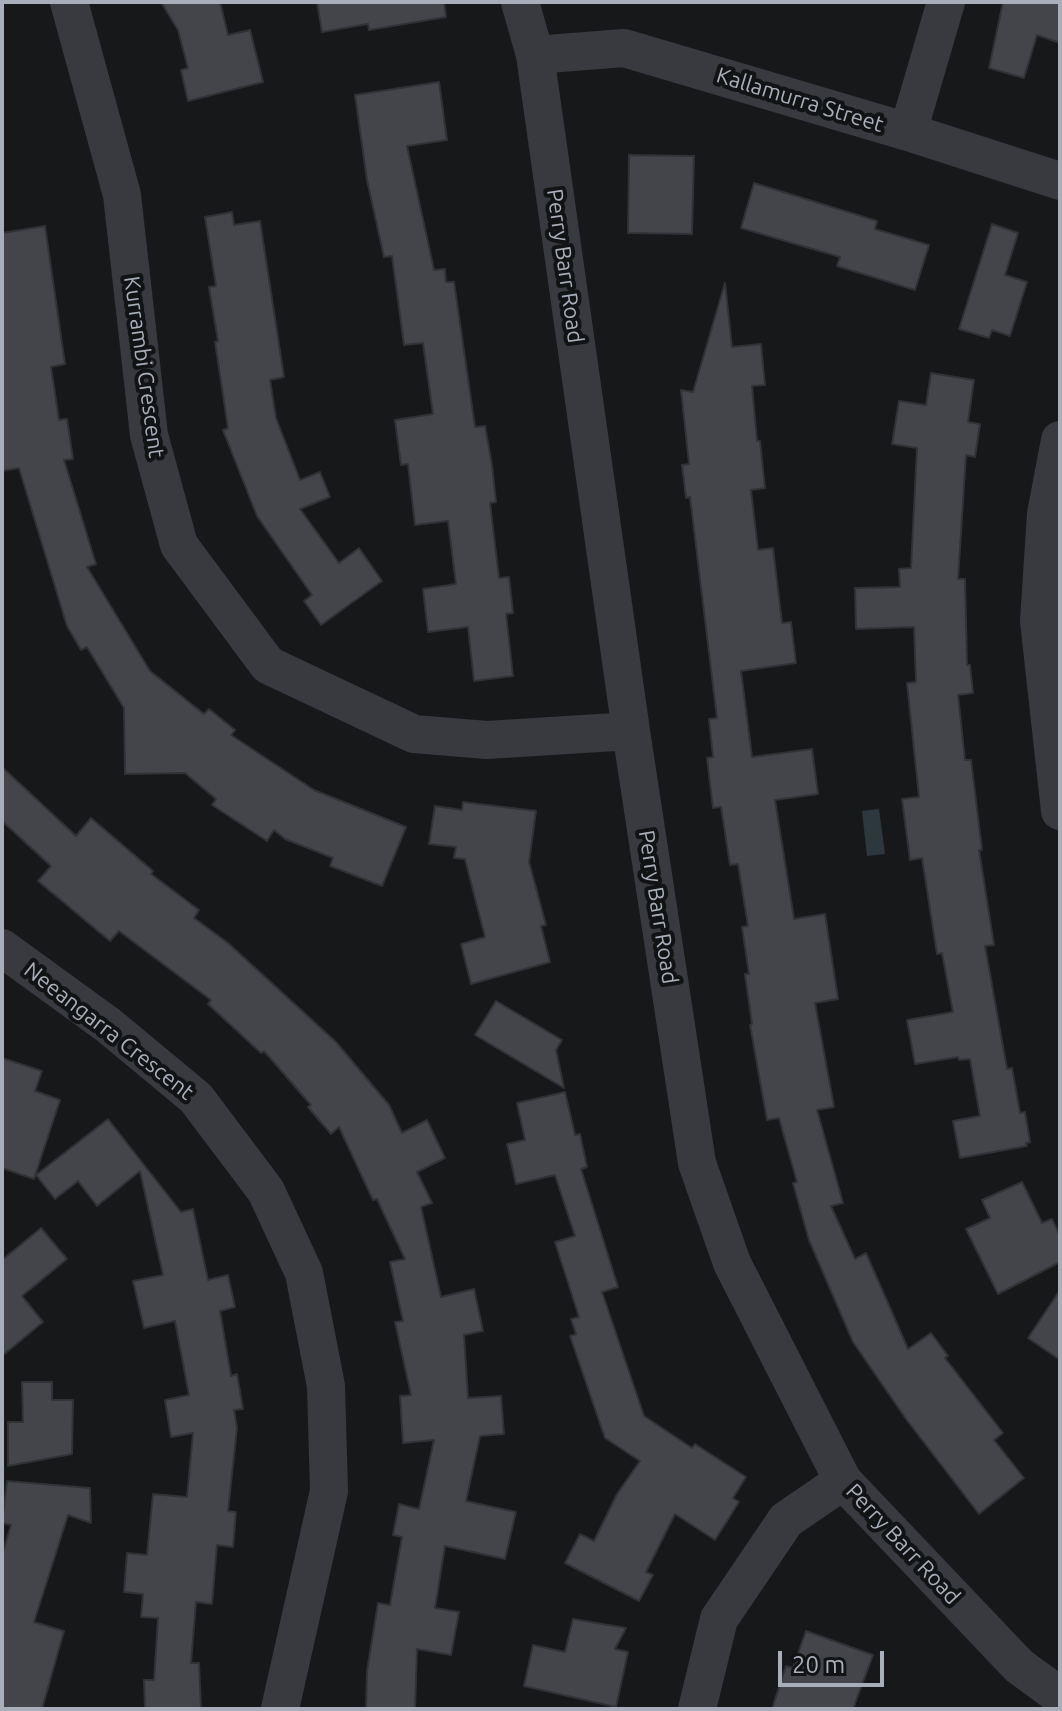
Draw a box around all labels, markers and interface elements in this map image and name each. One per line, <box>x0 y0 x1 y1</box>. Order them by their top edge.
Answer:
street label: Kallamurra Street <box>713 62 887 138</box>
street label: Perry Barr Road <box>541 187 589 345</box>
street label: Kurrambi Crescent <box>118 275 170 459</box>
street label: Perry Barr Road <box>633 828 683 986</box>
street label: Neeangarra Crescent <box>19 957 199 1105</box>
street label: Perry Barr Road <box>840 1478 966 1610</box>
scale bar <box>782 1635 888 1685</box>
text: 20 m <box>792 1651 845 1678</box>

